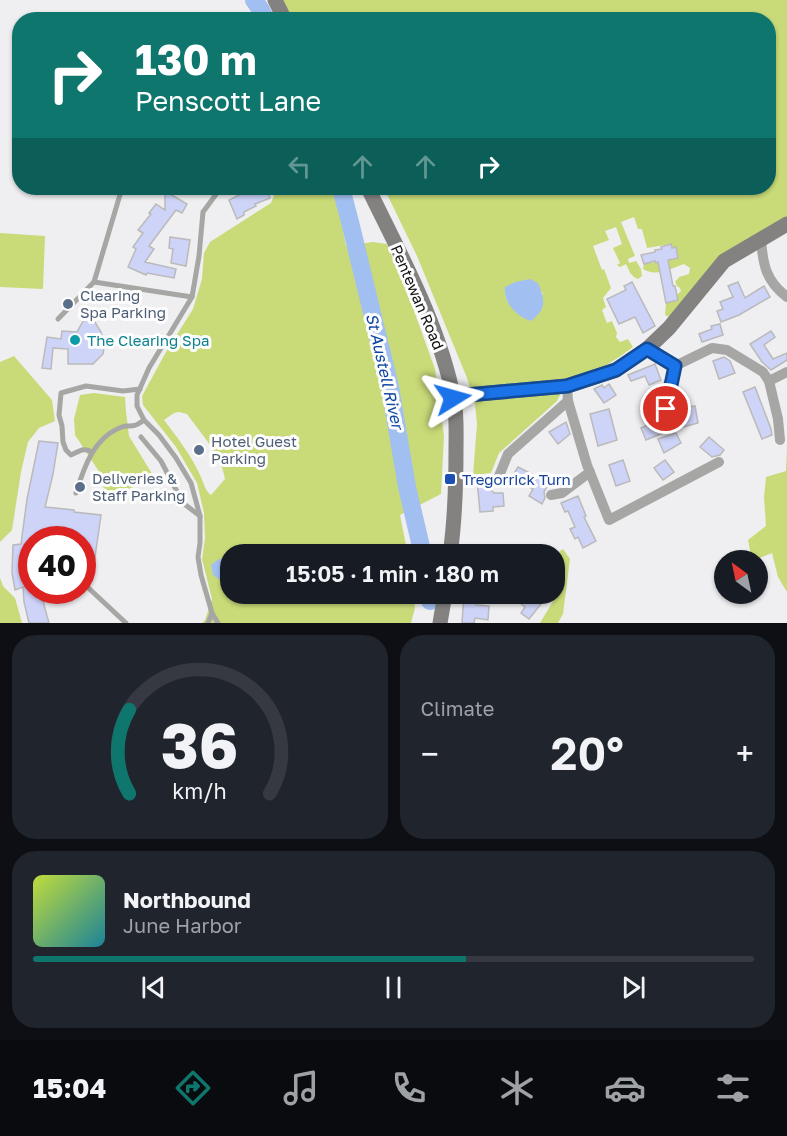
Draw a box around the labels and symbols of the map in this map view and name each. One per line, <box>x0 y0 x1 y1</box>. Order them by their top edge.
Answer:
street label: Pentewan Road <box>388 242 448 352</box>
place label: Clearing Spa Parking <box>80 286 166 321</box>
marker: Clearing Spa Parking <box>61 297 75 311</box>
water label: St Austell River <box>362 311 409 433</box>
place label: The Clearing Spa <box>87 331 209 349</box>
marker: The Clearing Spa <box>68 333 82 347</box>
position arrow <box>421 366 485 430</box>
pin <box>640 383 691 434</box>
place label: Hotel Guest Parking <box>211 432 297 467</box>
marker: Hotel Guest Parking <box>192 443 206 457</box>
place label: Deliveries & Staff Parking <box>92 469 186 504</box>
place label: Tregorrick Turn <box>462 470 571 488</box>
marker: Tregorrick Turn <box>443 472 457 486</box>
marker: Deliveries & Staff Parking <box>73 480 87 494</box>
speed limit sign: 40 <box>18 526 96 604</box>
north arrow <box>714 550 768 604</box>

